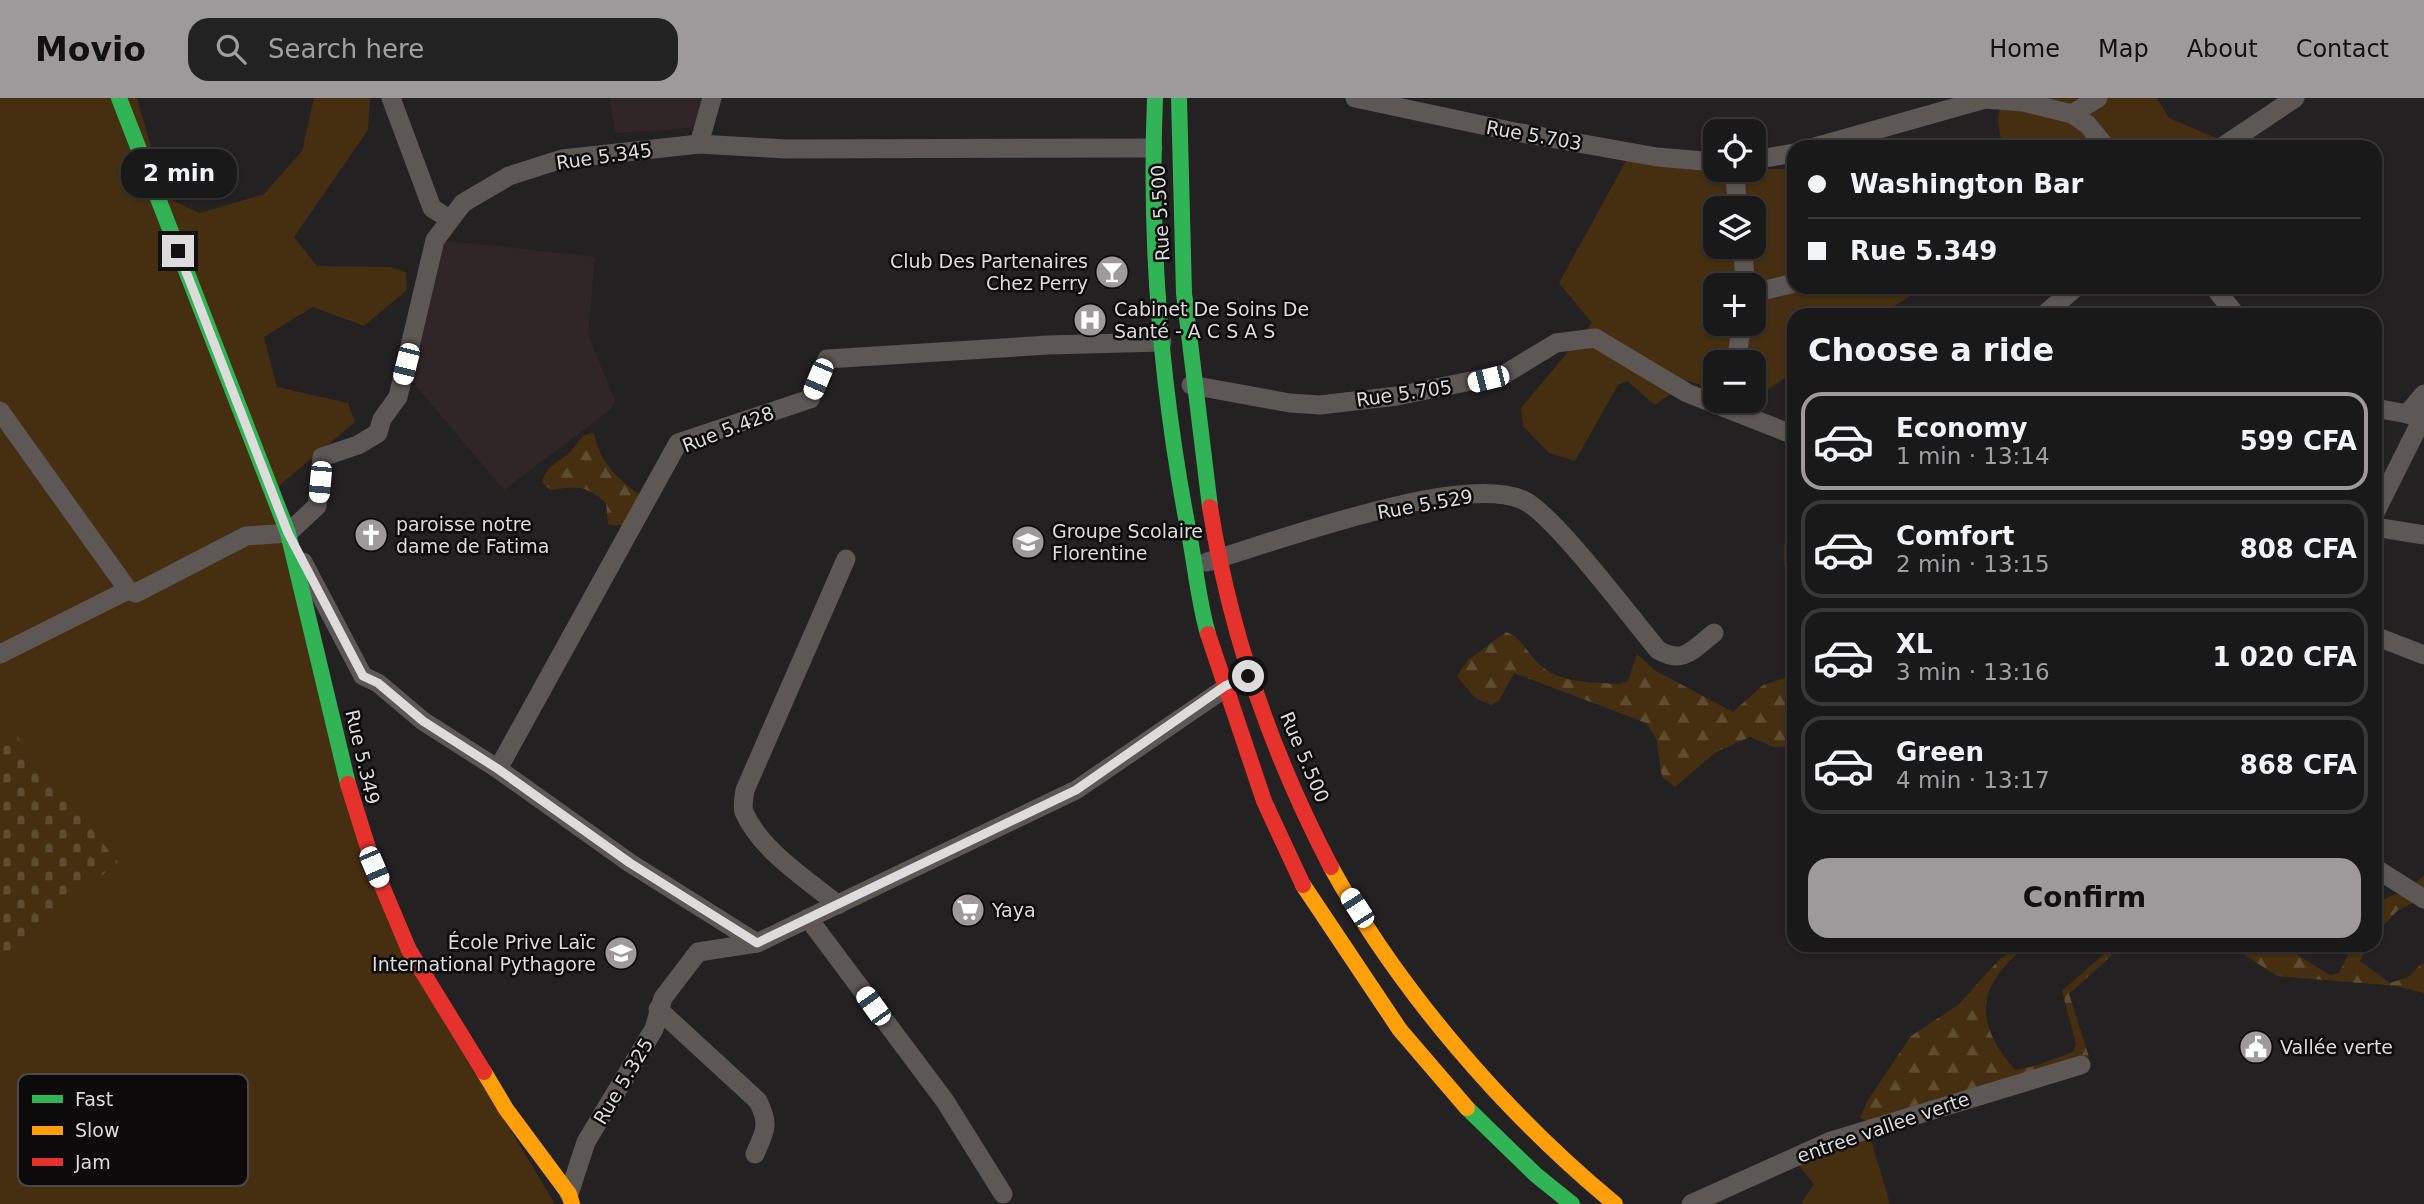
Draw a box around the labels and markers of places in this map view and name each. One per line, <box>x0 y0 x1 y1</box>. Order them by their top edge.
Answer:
place label: Club Des Partenaires Chez Perry <box>890 250 1088 294</box>
bar icon: Club Des Partenaires Chez Perry <box>1093 253 1131 291</box>
place label: Cabinet De Soins De Santé - A C S A S <box>1114 298 1309 342</box>
hospital icon: Cabinet De Soins De Santé - A C S A S <box>1071 301 1109 339</box>
place label: paroisse notre dame de Fatima <box>396 513 549 557</box>
church icon: paroisse notre dame de Fatima <box>352 516 390 554</box>
place label: Groupe Scolaire Florentine <box>1052 520 1203 564</box>
school or university icon: Groupe Scolaire Florentine <box>1009 523 1047 561</box>
supermarket icon: Yaya <box>949 891 987 929</box>
place label: Yaya <box>991 899 1036 921</box>
place label: École Prive Laïc International Pythagore <box>372 931 596 975</box>
school or university icon: École Prive Laïc International Pythagore <box>602 934 640 972</box>
public building icon: Vallée verte <box>2237 1028 2275 1066</box>
place label: Vallée verte <box>2280 1036 2393 1058</box>

